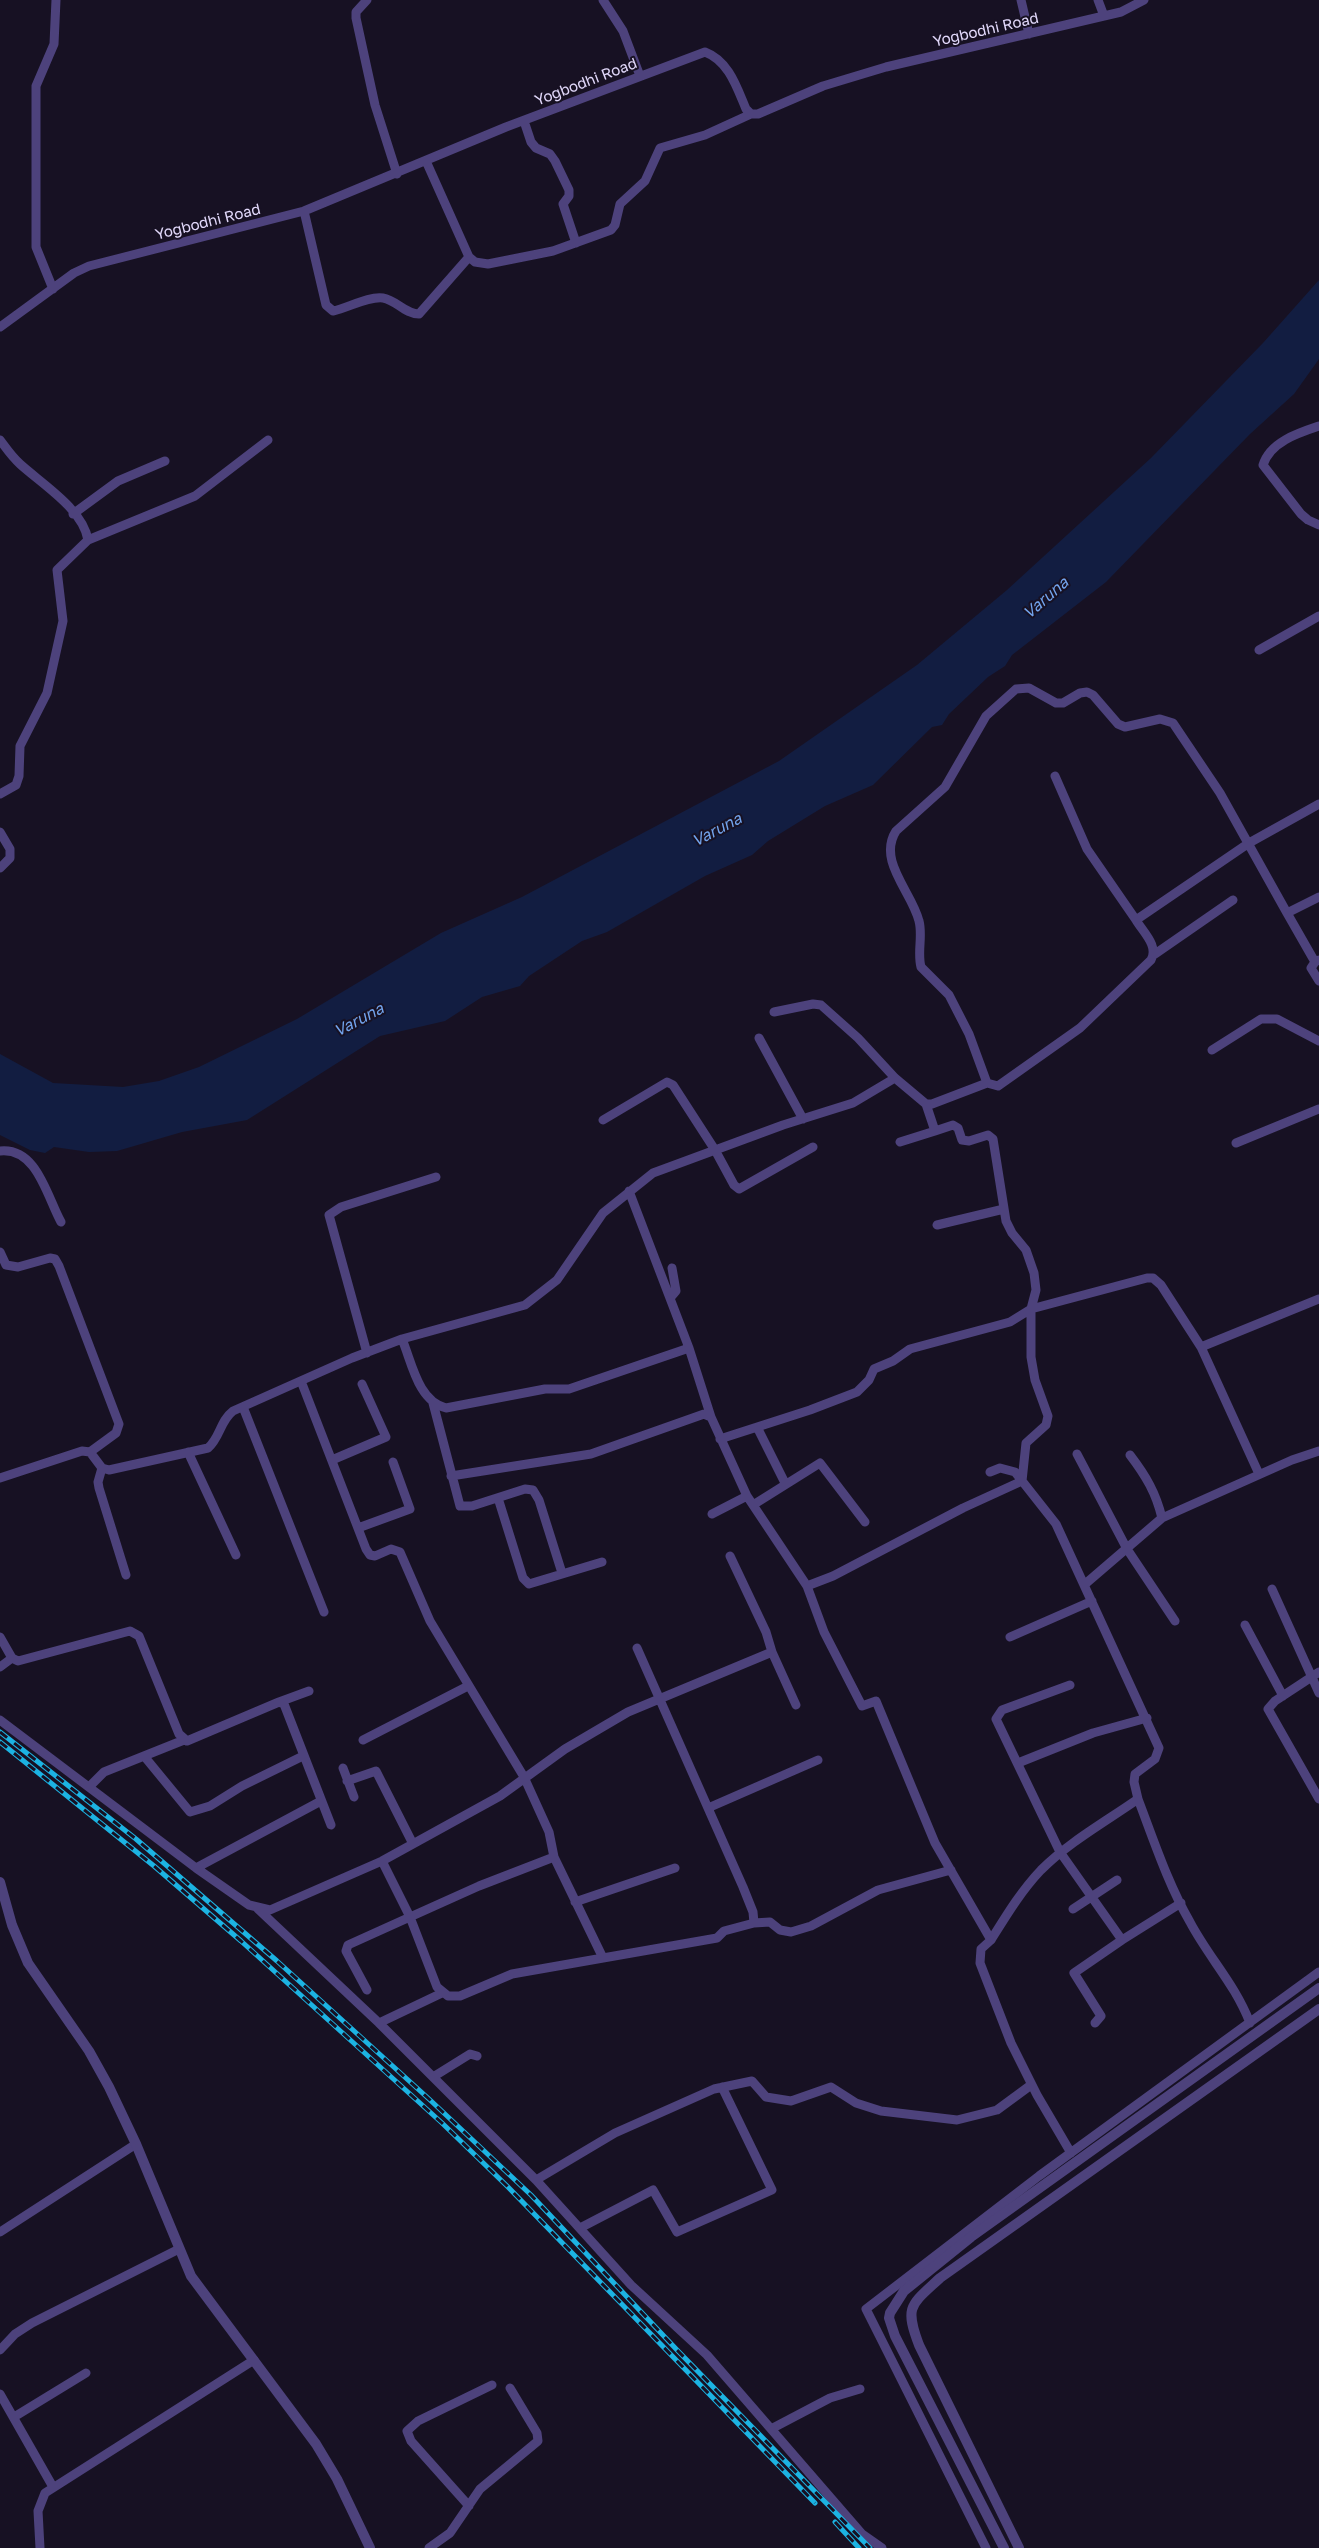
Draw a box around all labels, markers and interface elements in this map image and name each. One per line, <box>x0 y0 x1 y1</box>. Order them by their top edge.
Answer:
street label: Yogbodhi Road <box>931 9 1041 51</box>
street label: Yogbodhi Road <box>532 54 640 110</box>
street label: Yogbodhi Road <box>154 200 262 244</box>
water label: Varuna <box>1019 573 1073 623</box>
water label: Varuna <box>689 809 745 851</box>
water label: Varuna <box>331 999 387 1041</box>

